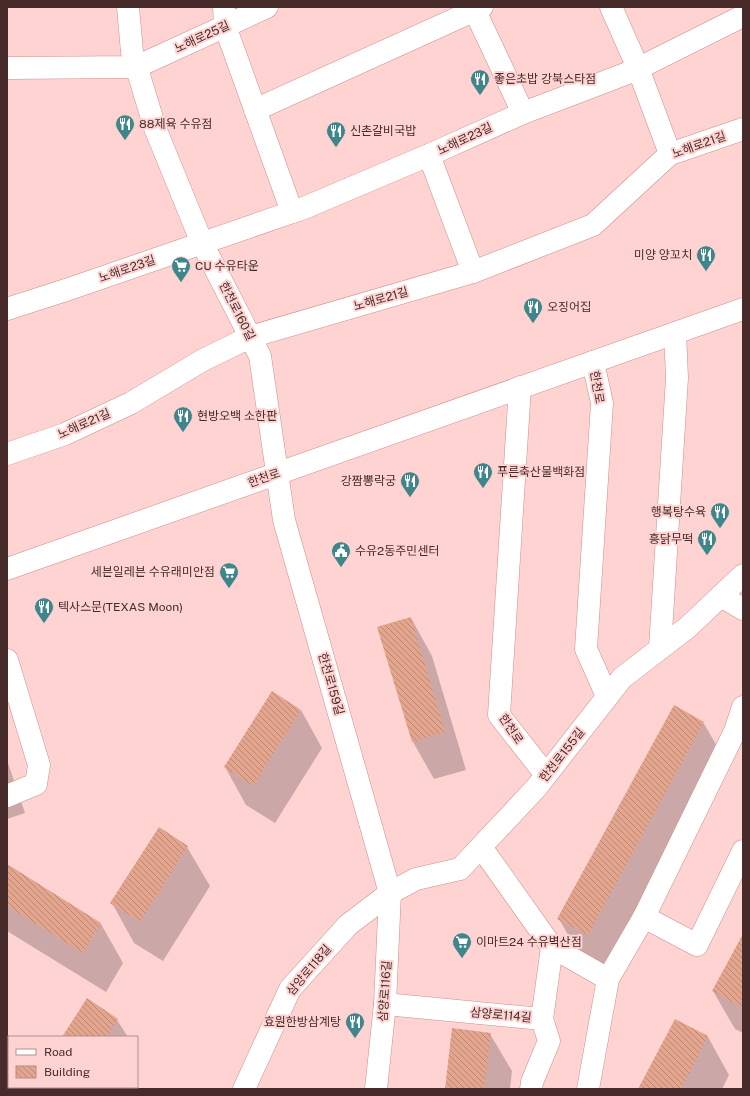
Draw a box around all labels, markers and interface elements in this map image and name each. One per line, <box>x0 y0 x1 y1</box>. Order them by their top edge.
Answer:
street label: 노해로25길 <box>172 18 232 56</box>
restaurant icon: 좋은초밥 강북스타점 <box>469 68 491 96</box>
place label: 좋은초밥 강북스타점 <box>494 72 596 86</box>
restaurant icon: 88제육 수유점 <box>114 113 136 141</box>
place label: 88제육 수유점 <box>139 117 213 131</box>
restaurant icon: 신촌갈비국밥 <box>325 120 347 148</box>
street label: 노해로23길 <box>435 120 495 158</box>
place label: 신촌갈비국밥 <box>350 124 416 138</box>
street label: 노해로21길 <box>670 129 728 161</box>
restaurant icon: 미양 양꼬치 <box>695 244 717 272</box>
place label: 미양 양꼬치 <box>634 248 692 262</box>
street label: 노해로23길 <box>97 253 157 285</box>
supermarket icon: CU 수유타운 <box>170 255 192 283</box>
place label: CU 수유타운 <box>195 259 259 273</box>
street label: 한천로160길 <box>216 279 258 343</box>
street label: 노해로21길 <box>352 285 410 313</box>
restaurant icon: 오징어집 <box>522 296 544 324</box>
place label: 오징어집 <box>547 300 591 314</box>
street label: 한천로 <box>587 369 607 405</box>
restaurant icon: 현방오백 소한판 <box>172 405 194 433</box>
street label: 노해로21길 <box>55 406 113 442</box>
place label: 현방오백 소한판 <box>197 409 277 423</box>
restaurant icon: 푸른축산물백화점 <box>472 461 494 489</box>
place label: 푸른축산물백화점 <box>497 465 585 479</box>
street label: 한천로 <box>246 466 282 490</box>
restaurant icon: 강짬뽕락궁 <box>399 470 421 498</box>
place label: 강짬뽕락궁 <box>341 474 396 488</box>
restaurant icon: 행복탕수육 <box>709 501 731 529</box>
place label: 행복탕수육 <box>651 505 706 519</box>
restaurant icon: 흥닭무떡 <box>696 528 718 556</box>
place label: 흥닭무떡 <box>649 532 693 546</box>
public building icon: 수유2동주민센터 <box>330 540 352 568</box>
place label: 수유2동주민센터 <box>355 544 439 558</box>
supermarket icon: 세븐일레븐 수유래미안점 <box>218 561 240 589</box>
place label: 세븐일레븐 수유래미안점 <box>91 565 215 579</box>
restaurant icon: 텍사스문(TEXAS Moon) <box>33 596 55 624</box>
place label: 텍사스문(TEXAS Moon) <box>58 600 183 614</box>
street label: 한천로159길 <box>315 651 347 717</box>
street label: 한천로 <box>496 711 526 747</box>
street label: 한천로155길 <box>537 725 587 785</box>
supermarket icon: 이마트24 수유벽산점 <box>451 931 473 959</box>
place label: 이마트24 수유벽산점 <box>476 935 582 949</box>
street label: 삼양로118길 <box>284 942 334 998</box>
street label: 삼양로116길 <box>376 960 394 1022</box>
street label: 삼양로114길 <box>470 1005 532 1025</box>
restaurant icon: 효원한방삼계탕 <box>344 1011 366 1039</box>
place label: 효원한방삼계탕 <box>264 1015 341 1029</box>
legend <box>8 1036 138 1088</box>
text: Road <box>44 1045 72 1059</box>
text: Building <box>44 1065 90 1079</box>

